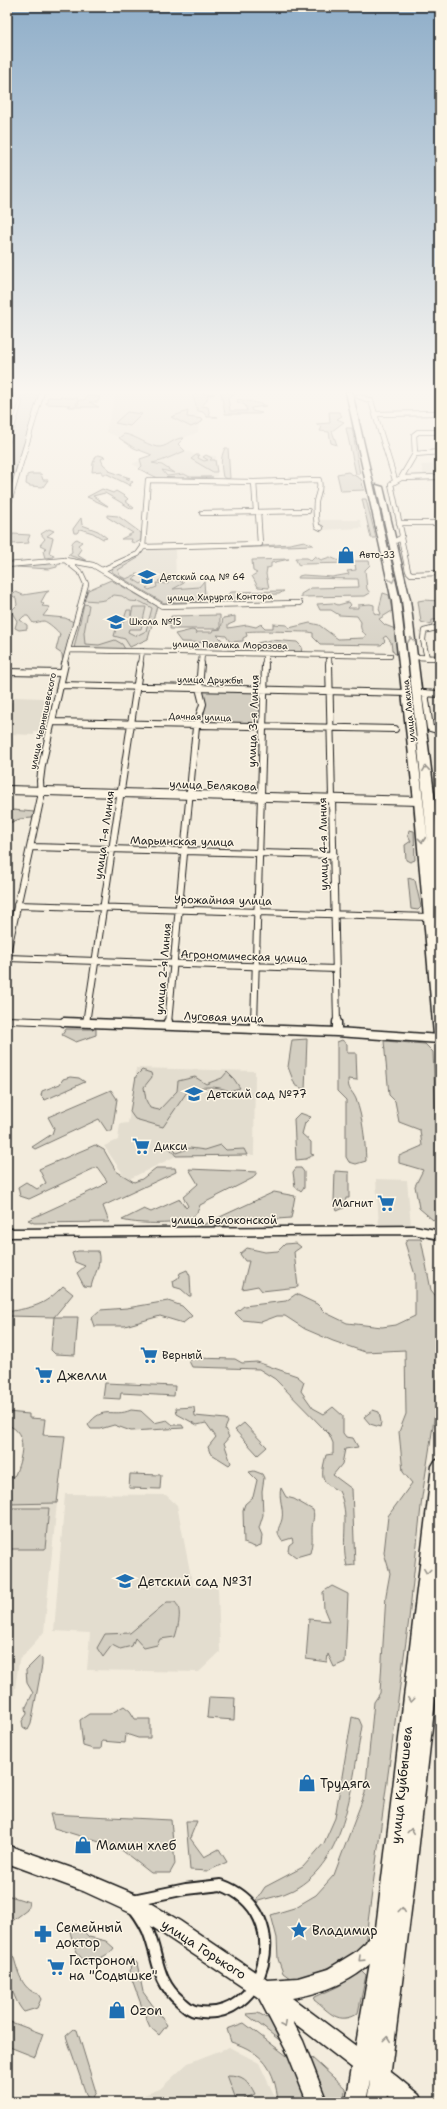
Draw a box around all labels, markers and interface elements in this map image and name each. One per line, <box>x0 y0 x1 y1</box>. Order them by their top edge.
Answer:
shop icon: Авто-33 <box>336 545 356 565</box>
place label: Авто-33 <box>359 549 395 561</box>
school or university icon: Детский сад № 64 <box>137 567 157 587</box>
place label: Детский сад № 64 <box>160 571 245 583</box>
one-way arrow <box>387 577 395 584</box>
street label: улица Хирурга Контора <box>167 590 273 604</box>
school or university icon: Школа №15 <box>106 612 126 632</box>
place label: Школа №15 <box>129 616 181 628</box>
one-way arrow <box>407 637 416 643</box>
street label: улица Павлика Морозова <box>172 638 288 652</box>
street label: улица Чернышевского <box>27 671 59 771</box>
street label: улица Дружбы <box>177 673 243 687</box>
street label: улица 3-я Линия <box>244 674 263 768</box>
street label: улица Лакина <box>400 679 418 743</box>
street label: Дачная улица <box>168 710 232 724</box>
one-way arrow <box>422 766 431 772</box>
street label: улица Белякова <box>169 776 257 795</box>
street label: улица 1-я Линия <box>91 790 118 880</box>
street label: улица 4-я Линия <box>315 797 332 891</box>
street label: Марьинская улица <box>130 833 234 850</box>
one-way arrow <box>418 837 427 843</box>
street label: Урожайная улица <box>174 892 272 909</box>
street label: улица 2-я Линия <box>152 922 175 1016</box>
street label: Агрономическая улица <box>180 947 308 966</box>
street label: Луговая улица <box>184 1009 264 1026</box>
school or university icon: Детский сад №77 <box>184 1084 204 1104</box>
place label: Детский сад №77 <box>207 1087 307 1102</box>
supermarket icon: Дикси <box>131 1136 151 1156</box>
place label: Дикси <box>154 1139 187 1154</box>
supermarket icon: Магнит <box>376 1193 396 1213</box>
place label: Магнит <box>332 1196 373 1211</box>
street label: улица Белоконской <box>171 1213 277 1228</box>
supermarket icon: Верный <box>139 1345 159 1365</box>
place label: Верный <box>162 1348 202 1363</box>
supermarket icon: Джелли <box>34 1365 54 1385</box>
place label: Джелли <box>57 1367 108 1384</box>
one-way arrow <box>422 1568 431 1574</box>
school or university icon: Детский сад №31 <box>115 1571 135 1591</box>
place label: Детский сад №31 <box>138 1573 252 1590</box>
one-way arrow <box>406 1697 415 1703</box>
street label: улица Куйбышева <box>387 1725 416 1845</box>
shop icon: Трудяга <box>297 1773 317 1793</box>
place label: Трудяга <box>320 1775 370 1792</box>
one-way arrow <box>407 1828 416 1834</box>
shop icon: Мамин хлеб <box>73 1835 93 1855</box>
place label: Мамин хлеб <box>96 1837 177 1854</box>
one-way arrow <box>397 1907 406 1913</box>
street label: улица Горького <box>158 1916 250 1983</box>
place label: Семейный доктор <box>56 1919 123 1951</box>
place icon: Владимир <box>289 1920 309 1940</box>
place label: Владимир <box>312 1922 378 1939</box>
pharmacy icon: Семейный доктор <box>33 1924 53 1944</box>
place label: Гастроном на "Содышке" <box>69 1952 158 1984</box>
one-way arrow <box>358 1954 366 1961</box>
supermarket icon: Гастроном на "Содышке" <box>46 1957 66 1977</box>
shop icon: Ozon <box>107 2000 127 2020</box>
place label: Ozon <box>130 2002 162 2019</box>
one-way arrow <box>280 2020 287 2028</box>
one-way arrow <box>382 2036 391 2042</box>

